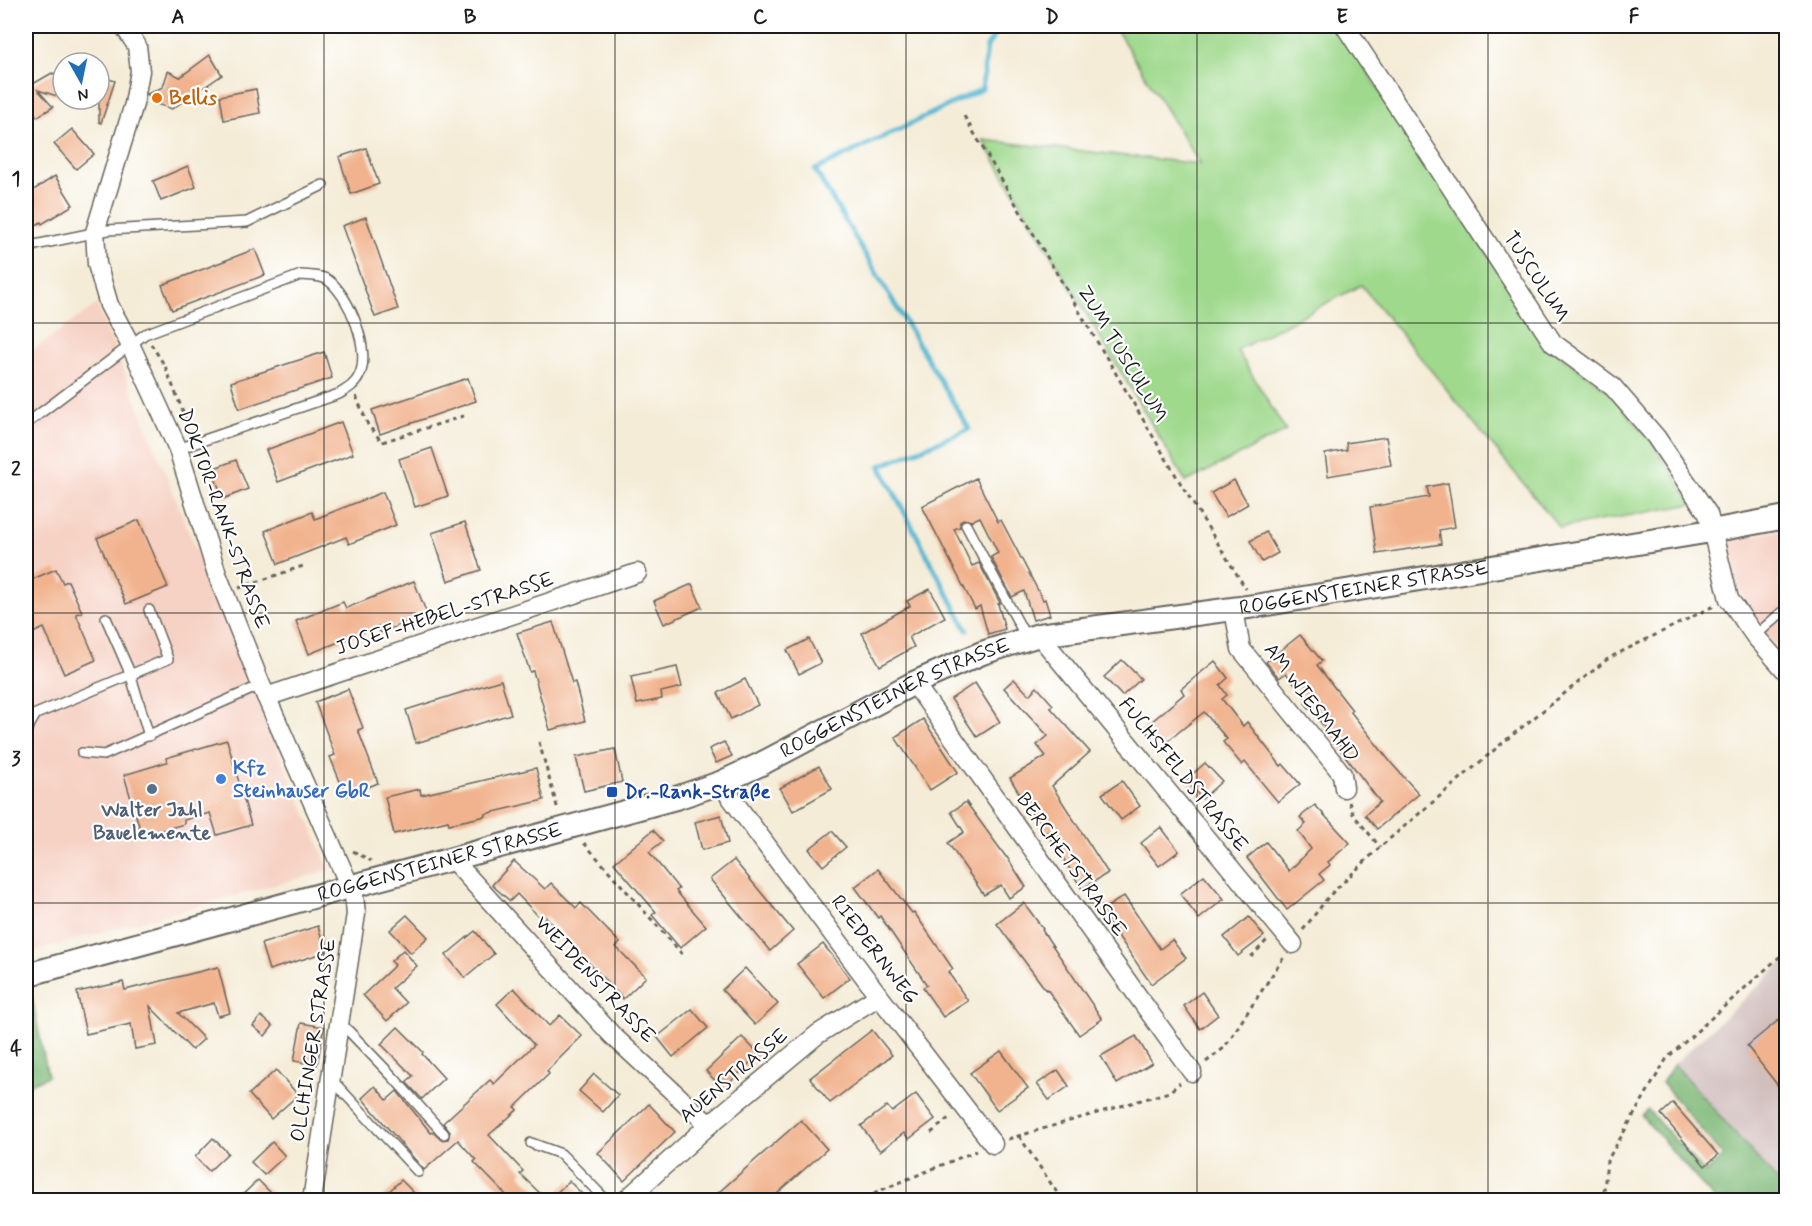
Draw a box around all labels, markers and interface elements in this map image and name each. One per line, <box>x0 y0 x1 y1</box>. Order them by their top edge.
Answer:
text: A <box>171 4 185 31</box>
text: B <box>464 4 477 31</box>
text: C <box>753 4 768 31</box>
text: D <box>1045 4 1059 31</box>
text: E <box>1336 4 1348 31</box>
text: F <box>1629 4 1640 31</box>
north arrow <box>51 51 111 111</box>
text: N <box>76 83 90 106</box>
place label: Bellis <box>169 85 217 112</box>
marker: Bellis <box>150 91 164 105</box>
text: 1 <box>12 166 20 193</box>
street label: TUSCULUM <box>1496 226 1576 328</box>
street label: ZUM TUSCULUM <box>1070 280 1174 428</box>
street label: DOKTOR-RANK-STRASSE <box>171 405 275 633</box>
text: 2 <box>11 456 21 483</box>
street label: ROGGENSTEINER STRASSE <box>1238 554 1491 621</box>
street label: JOSEF-HEBEL-STRASSE <box>332 566 558 662</box>
street label: ROGGENSTEINER STRASSE <box>775 632 1013 765</box>
street label: AM WIESMAHD <box>1257 638 1365 768</box>
street label: FUCHSFELDSTRASSE <box>1112 692 1254 858</box>
text: 3 <box>11 746 21 773</box>
place label: Kfz Steinhauser GbR <box>233 755 371 805</box>
marker: Kfz Steinhauser GbR <box>214 772 228 786</box>
place label: Dr.-Rank-Straße <box>624 779 770 806</box>
marker: Walter Jahl Bauelemente <box>145 782 159 796</box>
marker: Dr.-Rank-Straße <box>605 785 619 799</box>
street label: BERCHETSTRASSE <box>1009 787 1133 943</box>
place label: Walter Jahl Bauelemente <box>93 797 212 847</box>
street label: ROGGENSTEINER STRASSE <box>315 816 565 908</box>
street label: RIEDERNWEG <box>824 890 924 1010</box>
street label: WEIDENSTRASSE <box>529 910 661 1050</box>
street label: OLCHINGER STRASSE <box>285 936 343 1144</box>
street label: AUENSTRASSE <box>674 1022 794 1130</box>
text: 4 <box>10 1036 22 1063</box>

